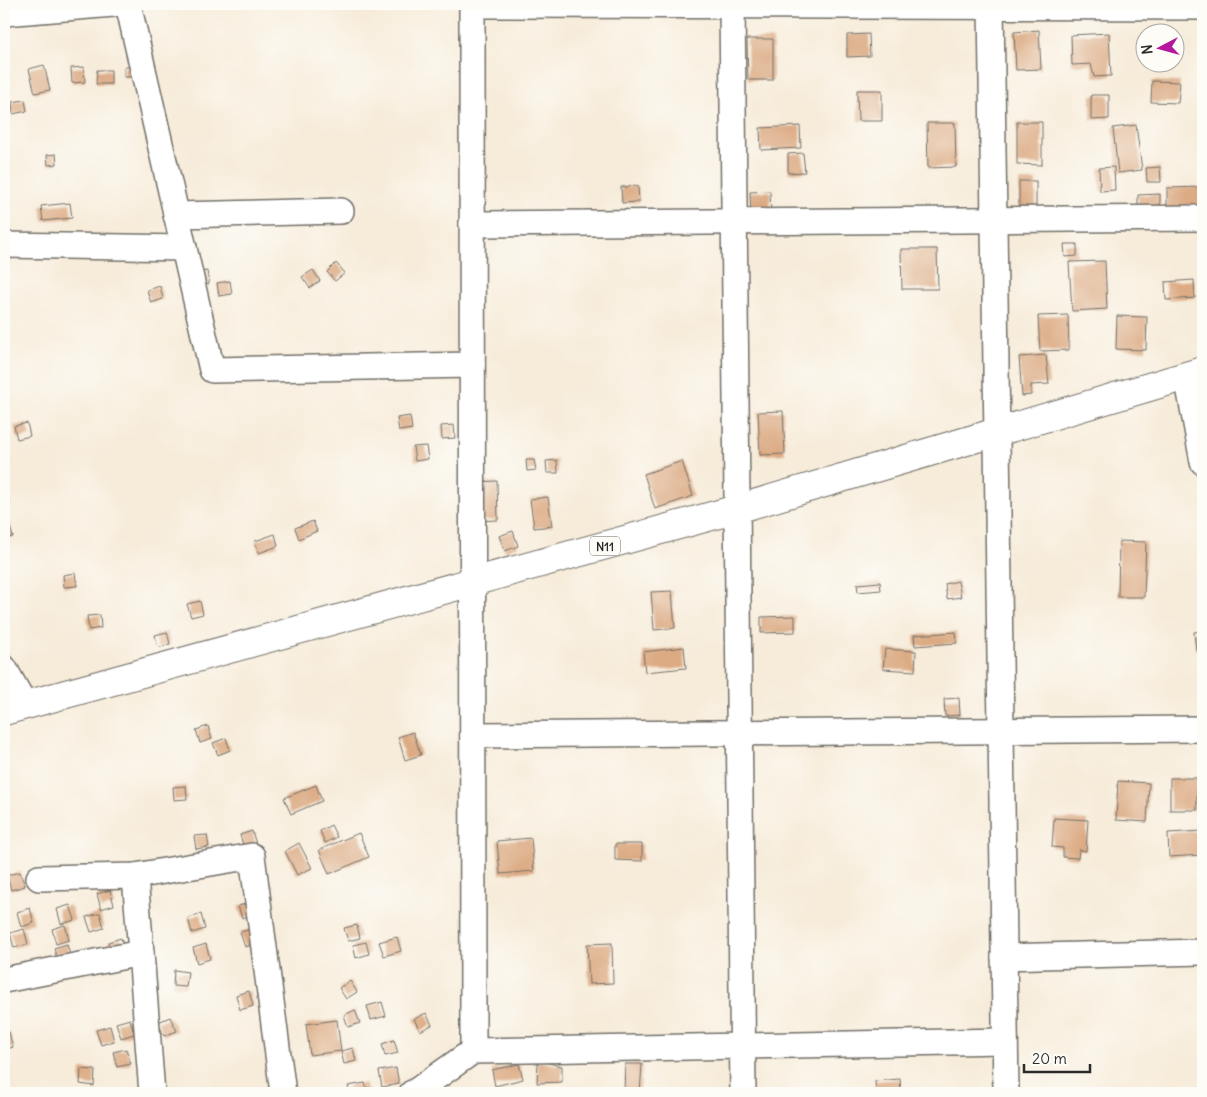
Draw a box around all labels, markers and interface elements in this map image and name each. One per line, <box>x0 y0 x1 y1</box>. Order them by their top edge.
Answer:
north arrow <box>1134 22 1184 72</box>
text: N <box>1138 44 1157 55</box>
road number: N11 <box>590 536 620 556</box>
scale bar <box>1024 1042 1091 1074</box>
text: 20 m <box>1032 1049 1067 1068</box>

